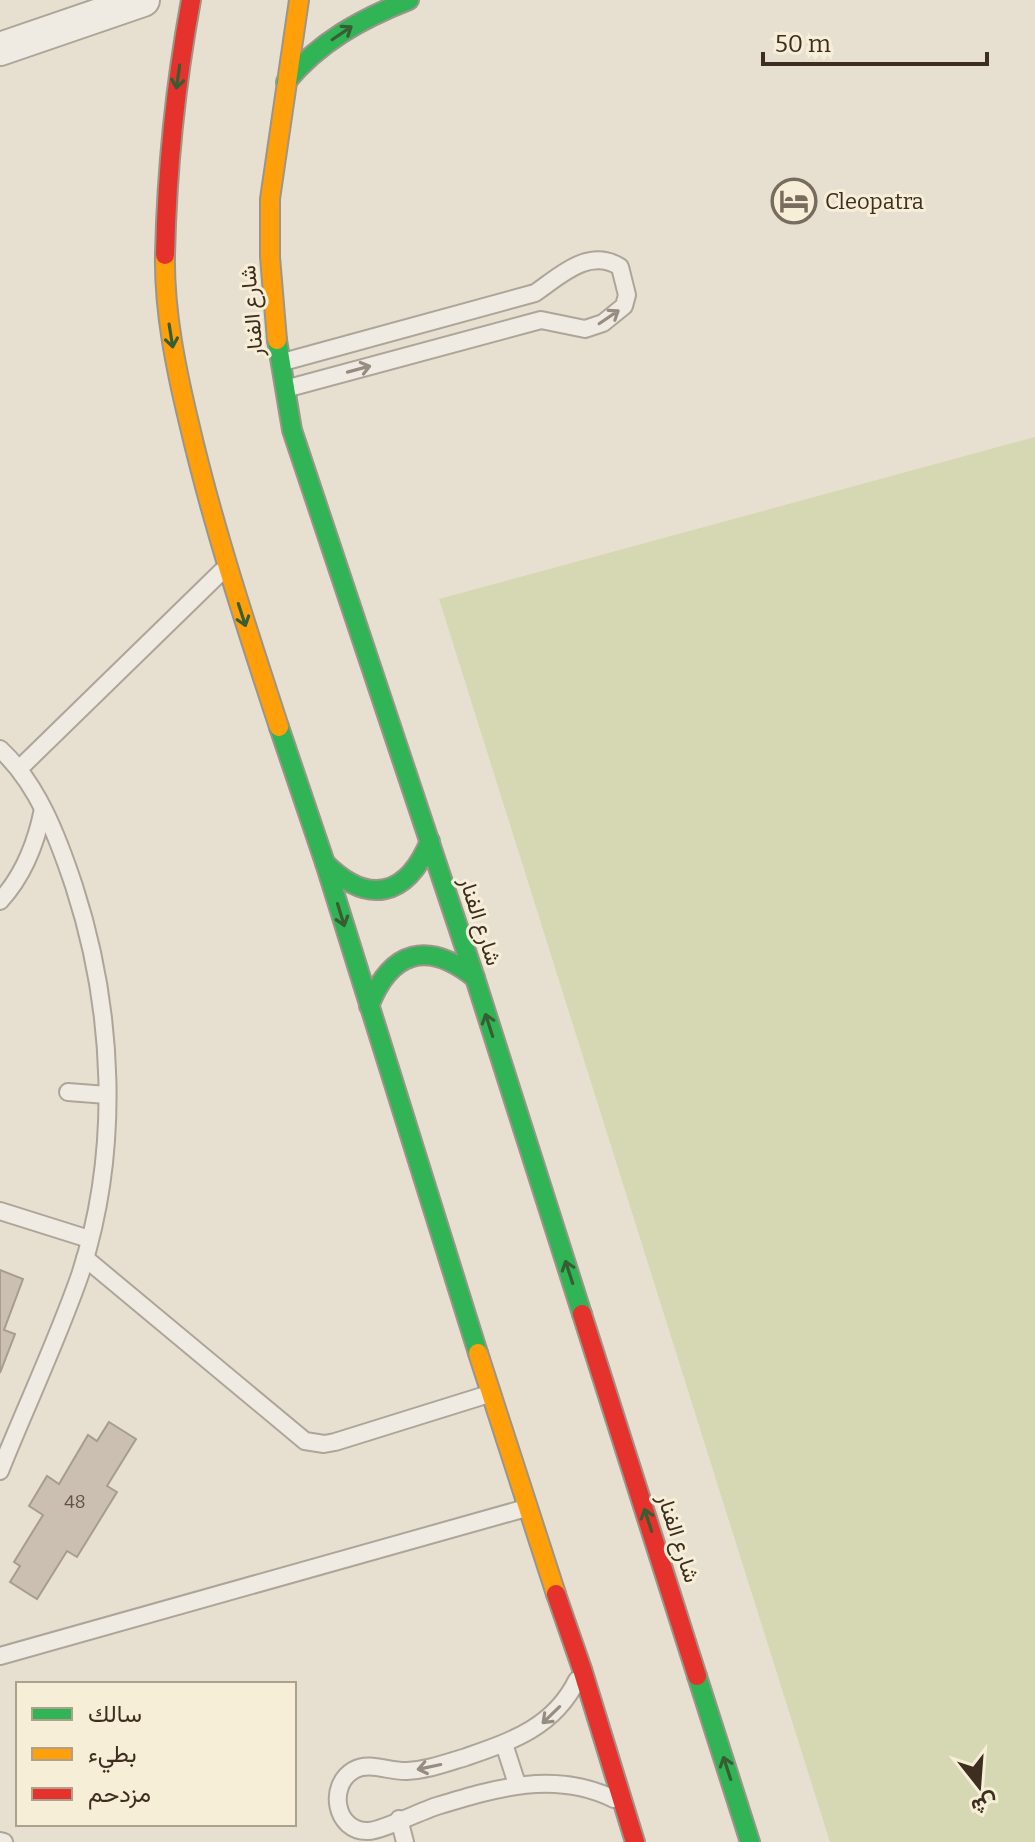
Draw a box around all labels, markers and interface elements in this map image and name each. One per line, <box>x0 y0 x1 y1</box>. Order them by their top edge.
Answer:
scale bar <box>763 16 987 66</box>
one-way arrow <box>330 24 352 41</box>
text: 50 m <box>775 30 831 58</box>
one-way arrow <box>170 64 185 89</box>
hotel icon: Cleopatra <box>770 177 818 225</box>
place label: Cleopatra <box>825 188 924 215</box>
street label: شارع الفنار <box>234 264 270 359</box>
one-way arrow <box>597 309 619 326</box>
one-way arrow <box>164 323 179 348</box>
one-way arrow <box>346 361 372 376</box>
one-way arrow <box>235 601 250 627</box>
street label: شارع الفنار <box>452 872 508 969</box>
one-way arrow <box>334 902 349 927</box>
one-way arrow <box>481 1012 496 1037</box>
one-way arrow <box>560 1260 575 1285</box>
street label: شارع الفنار <box>650 1489 706 1586</box>
house number: 48 <box>64 1491 86 1513</box>
one-way arrow <box>639 1508 654 1533</box>
legend <box>16 1682 296 1826</box>
text: سالك <box>88 1700 142 1728</box>
one-way arrow <box>542 1705 561 1724</box>
text: بطيء <box>88 1740 137 1773</box>
north arrow <box>939 1746 1019 1826</box>
one-way arrow <box>718 1755 733 1780</box>
one-way arrow <box>417 1760 443 1775</box>
text: مزدحم <box>88 1780 151 1810</box>
text: ش <box>968 1788 1001 1821</box>

